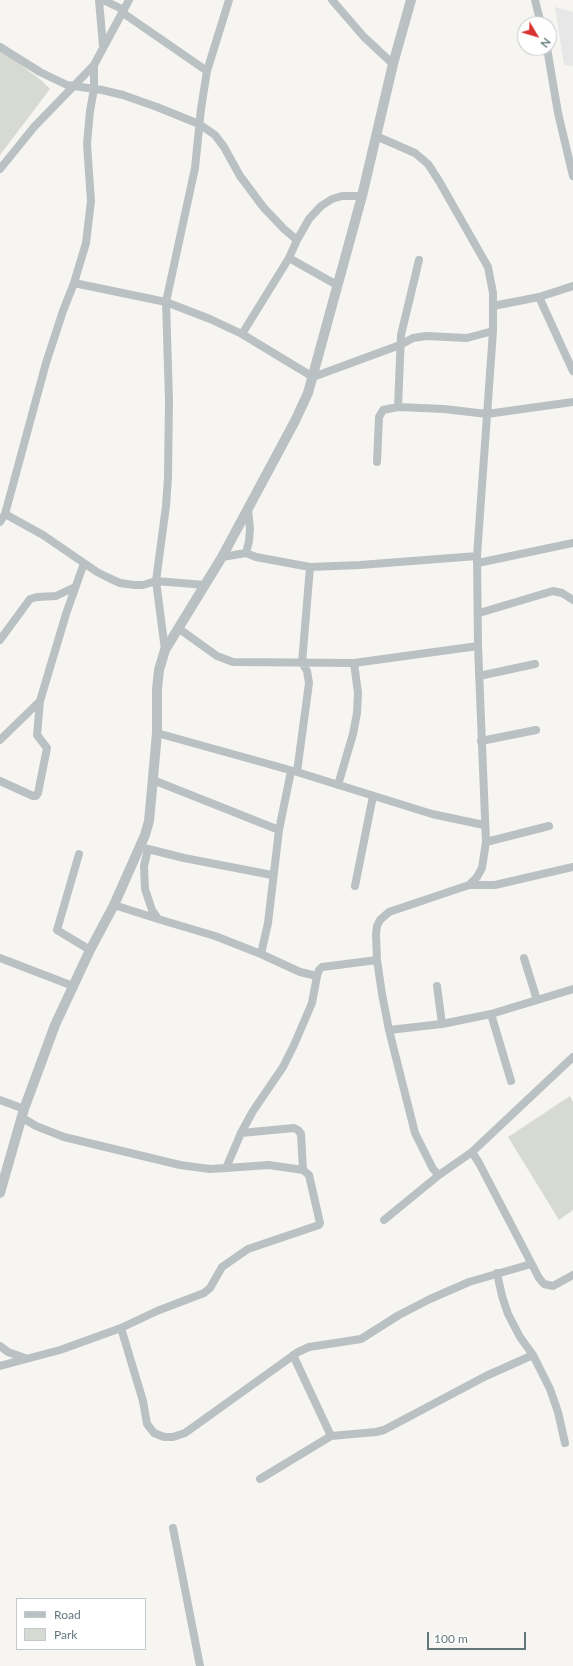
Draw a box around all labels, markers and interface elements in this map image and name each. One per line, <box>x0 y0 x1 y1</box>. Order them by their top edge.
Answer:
north arrow <box>517 16 557 56</box>
text: N <box>538 36 554 50</box>
legend <box>16 1598 146 1650</box>
text: Road <box>54 1607 81 1622</box>
scale bar <box>429 1624 528 1650</box>
text: Park <box>54 1627 77 1642</box>
text: 100 m <box>434 1631 468 1646</box>

